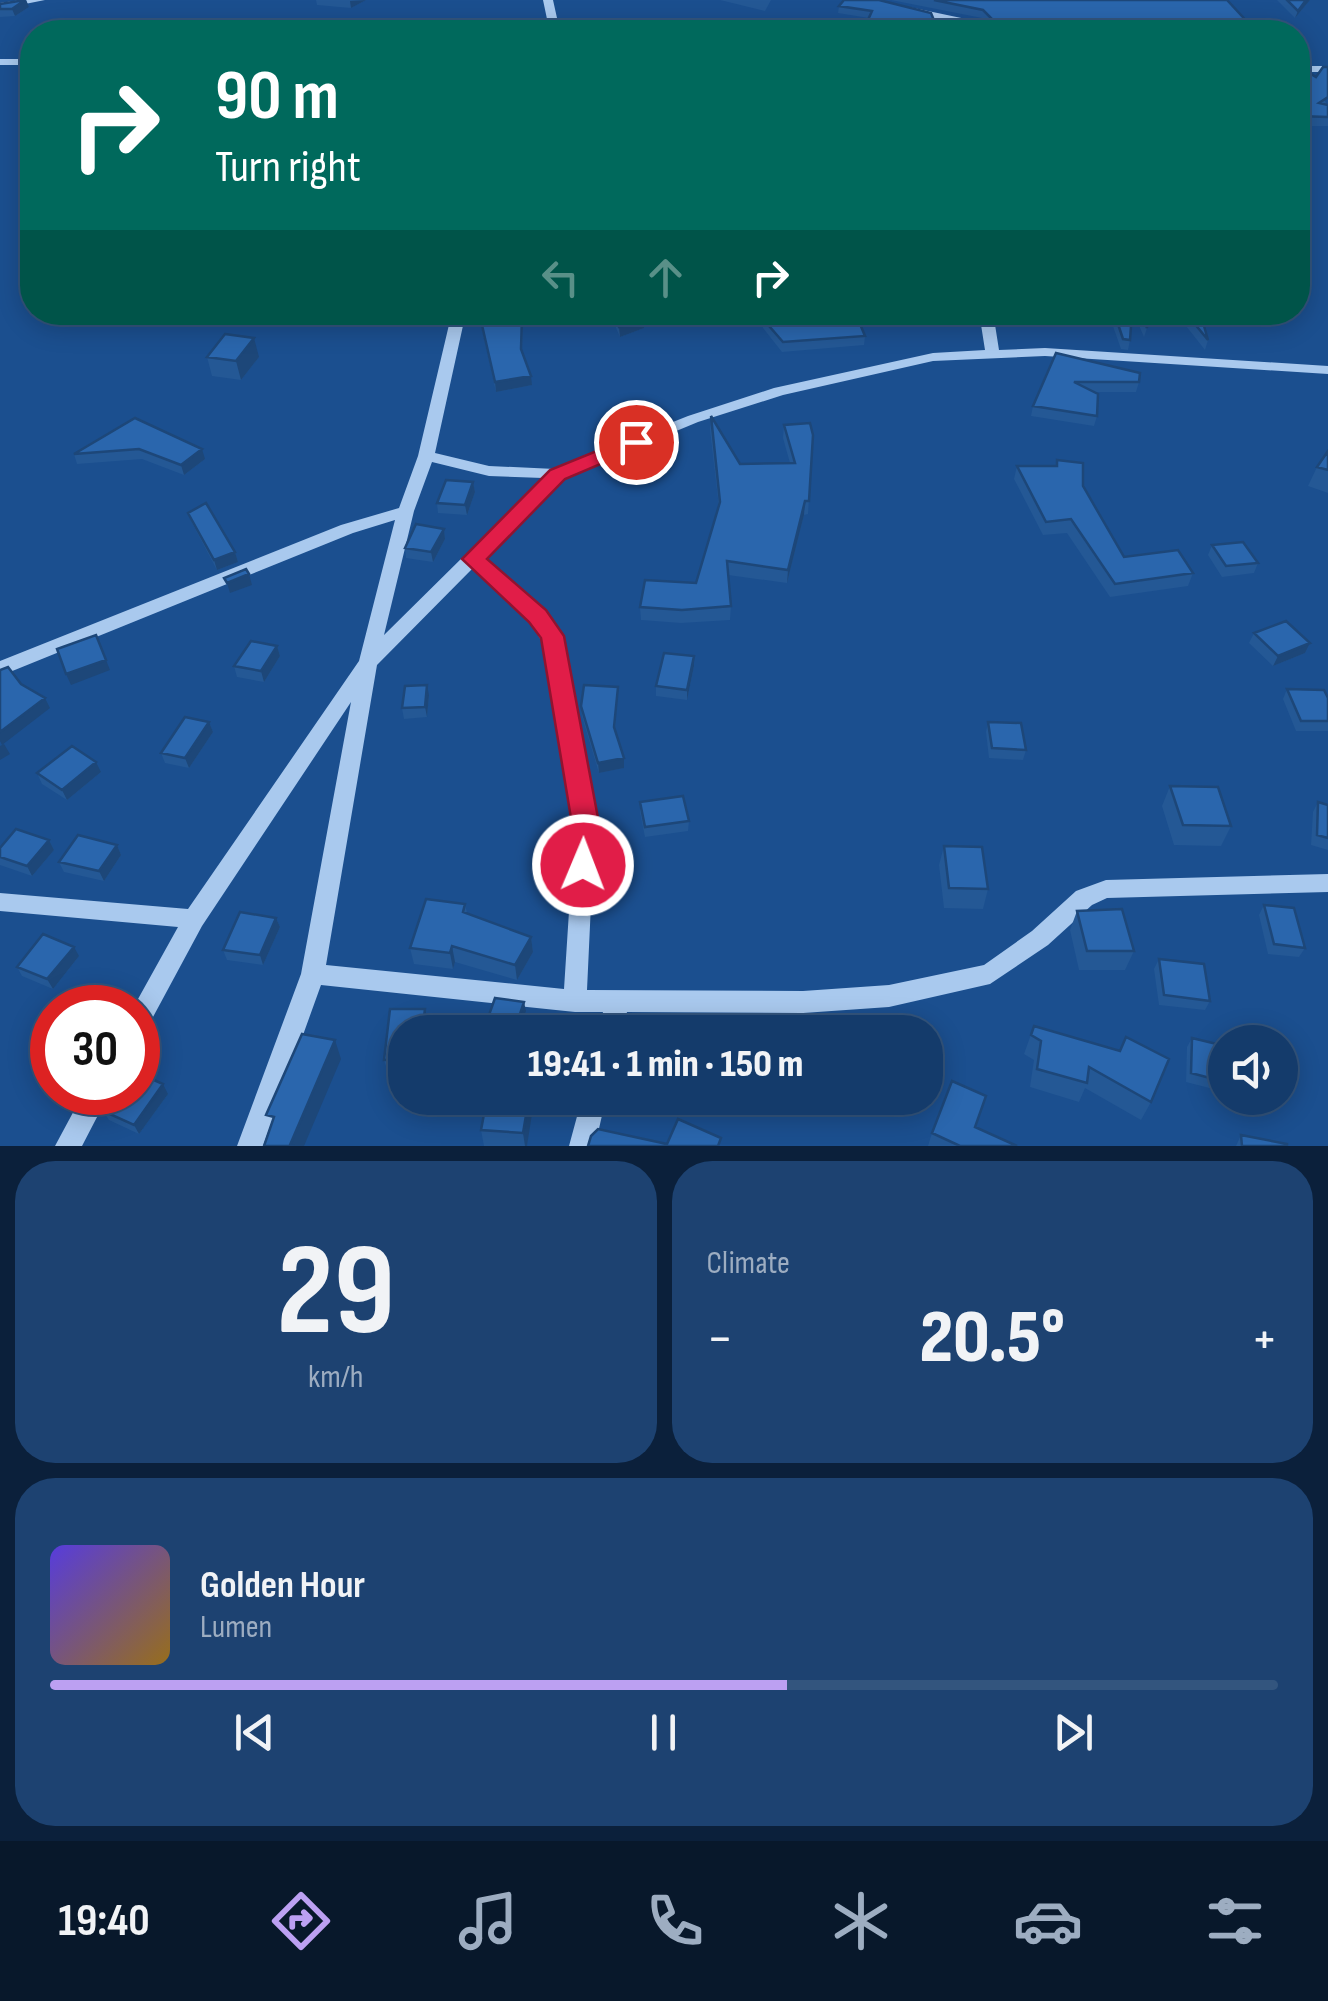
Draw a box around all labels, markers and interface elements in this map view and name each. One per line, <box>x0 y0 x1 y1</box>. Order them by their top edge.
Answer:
text: 90 m <box>215 55 339 139</box>
icon: right <box>50 60 180 190</box>
text: Turn right <box>215 140 361 195</box>
icon: left <box>533 250 588 305</box>
icon: ahead <box>638 250 693 305</box>
icon: right <box>743 250 798 305</box>
pin <box>594 400 679 485</box>
icon: arrive <box>609 415 664 470</box>
position arrow <box>531 813 635 917</box>
speed limit sign: 30 <box>30 985 160 1115</box>
map controls <box>1208 1025 1298 1115</box>
button: sound <box>1208 1025 1298 1115</box>
text: 19:41 · 1 min · 150 m <box>528 1042 803 1087</box>
text: 29 <box>276 1215 395 1371</box>
text: Climate <box>707 1244 790 1283</box>
text: 20.5° <box>919 1293 1065 1384</box>
text: − <box>707 1306 733 1373</box>
text: + <box>1251 1306 1278 1373</box>
text: km/h <box>308 1358 363 1397</box>
text: Golden Hour <box>200 1563 365 1608</box>
text: Lumen <box>200 1608 272 1647</box>
icon: previous <box>227 1705 282 1760</box>
icon: pause <box>636 1705 691 1760</box>
icon: next <box>1046 1705 1101 1760</box>
icon: directions <box>266 1886 336 1956</box>
icon: music <box>453 1886 523 1956</box>
icon: phone <box>640 1886 710 1956</box>
icon: climate <box>826 1886 896 1956</box>
icon: car <box>1013 1886 1083 1956</box>
icon: filters <box>1200 1886 1270 1956</box>
text: 19:40 <box>58 1894 150 1949</box>

